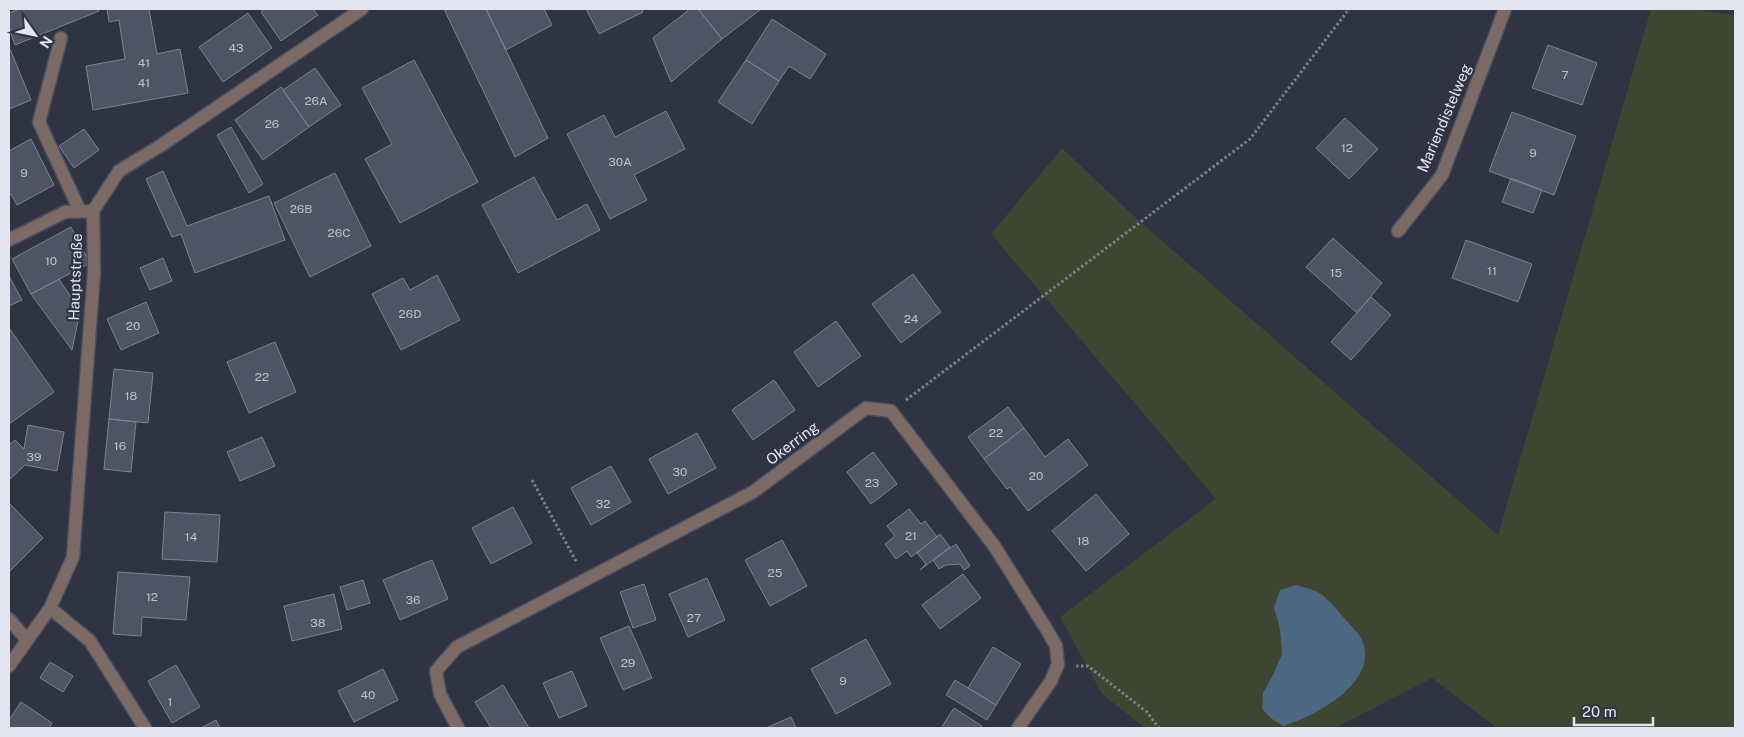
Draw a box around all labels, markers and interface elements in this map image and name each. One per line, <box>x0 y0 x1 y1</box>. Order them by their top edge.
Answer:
north arrow <box>10 10 60 60</box>
text: N <box>36 33 56 51</box>
house number: 43 <box>228 41 244 55</box>
house number: 41 <box>138 56 150 70</box>
street label: Mariendistelweg <box>1413 61 1475 175</box>
house number: 7 <box>1561 68 1569 82</box>
house number: 41 <box>138 76 150 90</box>
house number: 26A <box>304 94 328 108</box>
house number: 26 <box>265 117 279 131</box>
house number: 12 <box>1341 141 1353 155</box>
house number: 9 <box>1529 146 1537 160</box>
house number: 30A <box>608 155 632 169</box>
house number: 9 <box>20 166 28 180</box>
house number: 26B <box>290 202 312 216</box>
house number: 26C <box>328 226 350 240</box>
street label: Hauptstraße <box>65 233 85 321</box>
house number: 10 <box>45 254 57 268</box>
house number: 11 <box>1487 264 1497 278</box>
house number: 15 <box>1330 266 1343 280</box>
house number: 26D <box>399 307 421 321</box>
house number: 24 <box>904 312 919 326</box>
house number: 20 <box>126 319 140 333</box>
house number: 22 <box>255 370 269 384</box>
house number: 18 <box>125 389 138 403</box>
street label: Okerring <box>763 418 821 468</box>
house number: 22 <box>989 426 1003 440</box>
house number: 16 <box>114 439 126 453</box>
house number: 39 <box>27 450 41 464</box>
house number: 30 <box>673 465 687 479</box>
house number: 20 <box>1029 469 1043 483</box>
house number: 23 <box>865 476 879 490</box>
house number: 32 <box>596 497 610 511</box>
house number: 21 <box>905 529 917 543</box>
house number: 14 <box>185 530 198 544</box>
house number: 18 <box>1077 534 1090 548</box>
house number: 25 <box>768 566 783 580</box>
house number: 12 <box>146 590 158 604</box>
house number: 36 <box>406 593 420 607</box>
house number: 27 <box>687 611 701 625</box>
house number: 38 <box>310 616 326 630</box>
house number: 29 <box>621 656 635 670</box>
house number: 9 <box>839 674 847 688</box>
house number: 40 <box>361 688 375 702</box>
scale bar <box>1574 694 1653 726</box>
house number: 1 <box>168 695 172 709</box>
text: 20 m <box>1582 703 1617 720</box>

